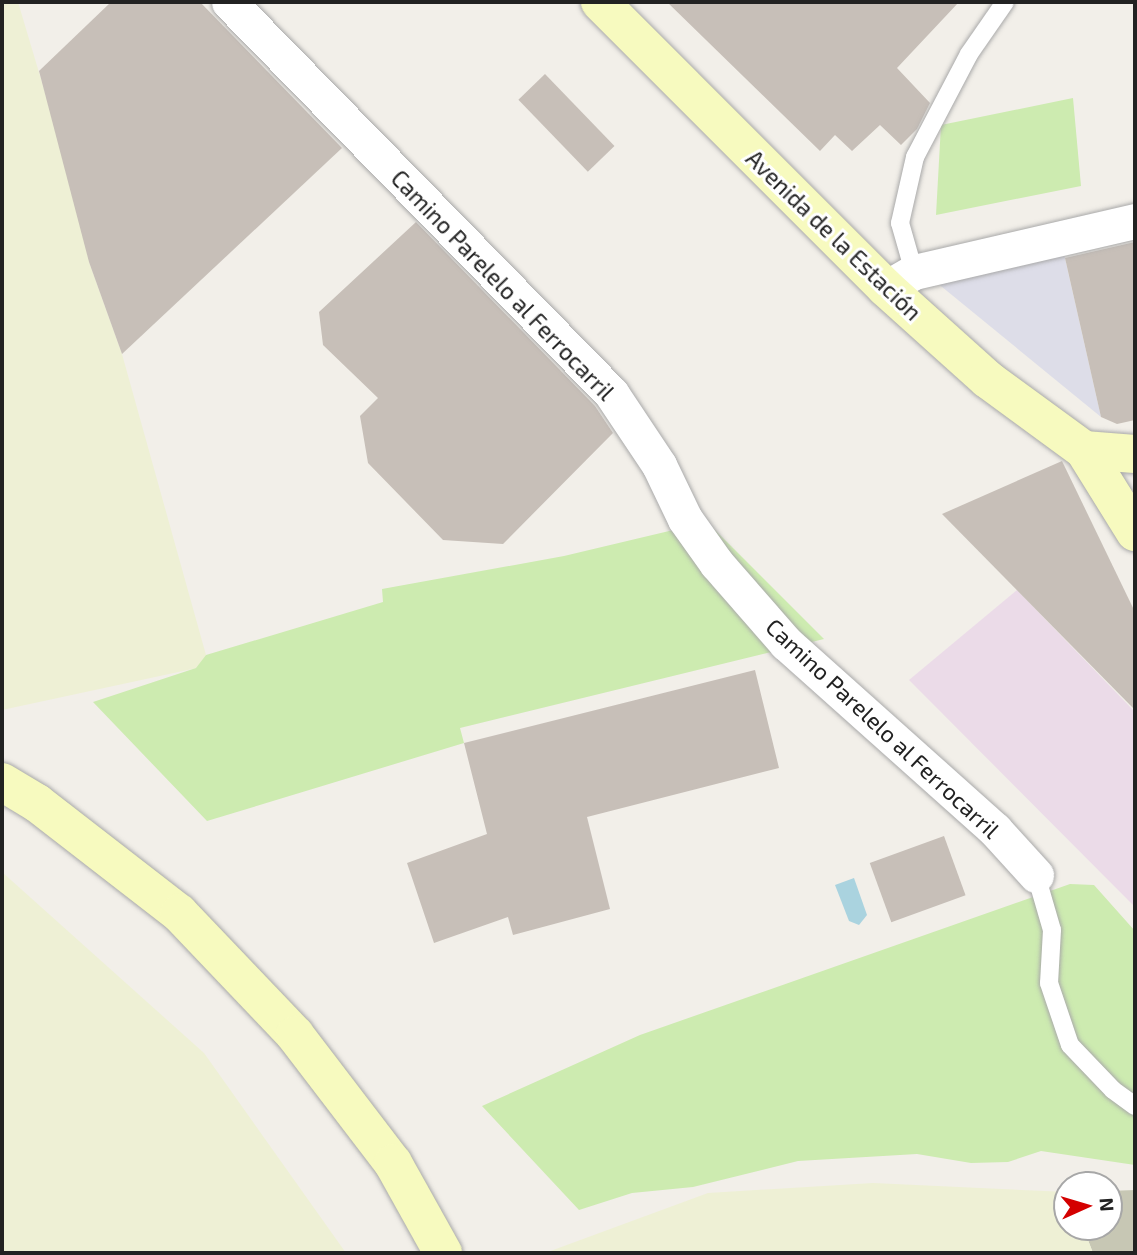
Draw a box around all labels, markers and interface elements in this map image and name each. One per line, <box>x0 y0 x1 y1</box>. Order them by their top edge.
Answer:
street label: Avenida de la Estación <box>741 144 927 326</box>
street label: Camino Parelelo al Ferrocarril <box>385 164 621 406</box>
street label: Camino Parelelo al Ferrocarril <box>760 612 1006 844</box>
north arrow <box>1053 1171 1123 1241</box>
text: N <box>1096 1197 1119 1212</box>

